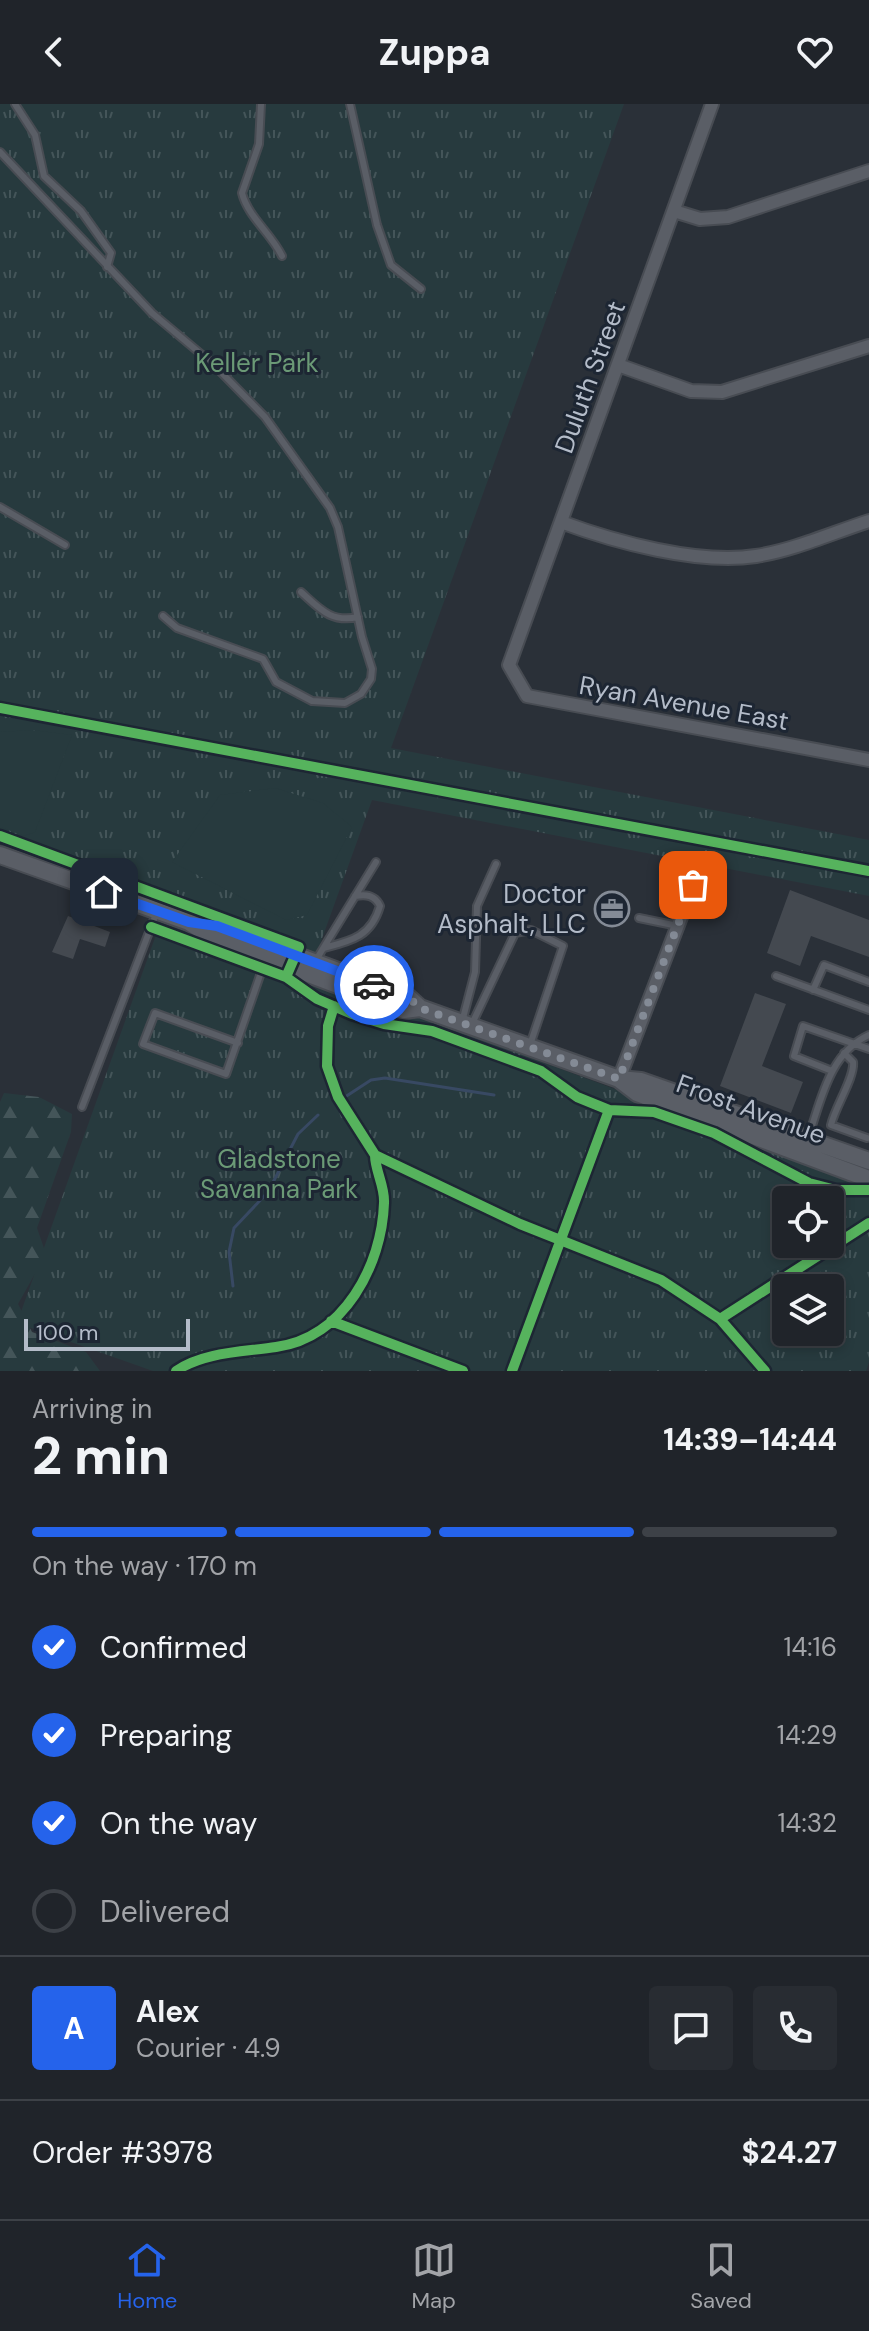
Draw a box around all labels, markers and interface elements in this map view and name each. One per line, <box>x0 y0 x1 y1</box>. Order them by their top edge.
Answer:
text: Zuppa <box>379 29 490 76</box>
icon: back <box>32 30 76 74</box>
icon: heart <box>793 30 837 74</box>
street label: Duluth Street <box>547 296 633 458</box>
park label: Keller Park <box>195 346 319 380</box>
street label: Ryan Avenue East <box>577 668 791 738</box>
pin <box>659 851 727 919</box>
pin <box>70 858 138 926</box>
icon: bag <box>671 863 715 907</box>
icon: home <box>82 870 126 914</box>
place label: Doctor Asphalt, LLC <box>437 877 586 941</box>
office icon: Doctor Asphalt, LLC <box>593 890 631 928</box>
courier <box>334 945 414 1025</box>
icon: car <box>352 963 396 1007</box>
street label: Frost Avenue <box>672 1066 830 1152</box>
park label: Gladstone Savanna Park <box>200 1142 358 1206</box>
map controls <box>772 1186 844 1346</box>
button: locate <box>772 1186 844 1258</box>
button: layers <box>772 1274 844 1346</box>
scale bar <box>24 1315 190 1351</box>
text: 100 m <box>36 1318 98 1347</box>
text: Arriving in <box>32 1392 152 1426</box>
text: 14:39–14:44 <box>663 1420 837 1459</box>
text: 2 min <box>32 1422 170 1490</box>
text: On the way · 170 m <box>32 1549 257 1583</box>
icon: check <box>32 1625 76 1669</box>
text: Confirmed <box>100 1628 247 1667</box>
text: 14:16 <box>783 1630 837 1664</box>
icon: check <box>32 1713 76 1757</box>
text: Preparing <box>100 1716 232 1755</box>
text: 14:29 <box>777 1718 837 1752</box>
icon: check <box>32 1801 76 1845</box>
text: On the way <box>100 1804 257 1843</box>
text: 14:32 <box>778 1806 837 1840</box>
text: Delivered <box>100 1892 230 1931</box>
button: chat <box>649 1986 733 2070</box>
button: phone <box>753 1986 837 2070</box>
text: Alex <box>136 1992 199 2031</box>
text: A <box>63 2009 85 2048</box>
text: Courier · 4.9 <box>136 2031 281 2065</box>
text: Order #3978 <box>32 2133 213 2172</box>
text: $24.27 <box>742 2133 837 2172</box>
tab: Home <box>117 2238 177 2315</box>
tab: Map <box>412 2238 456 2315</box>
tab: Saved <box>690 2238 752 2315</box>

